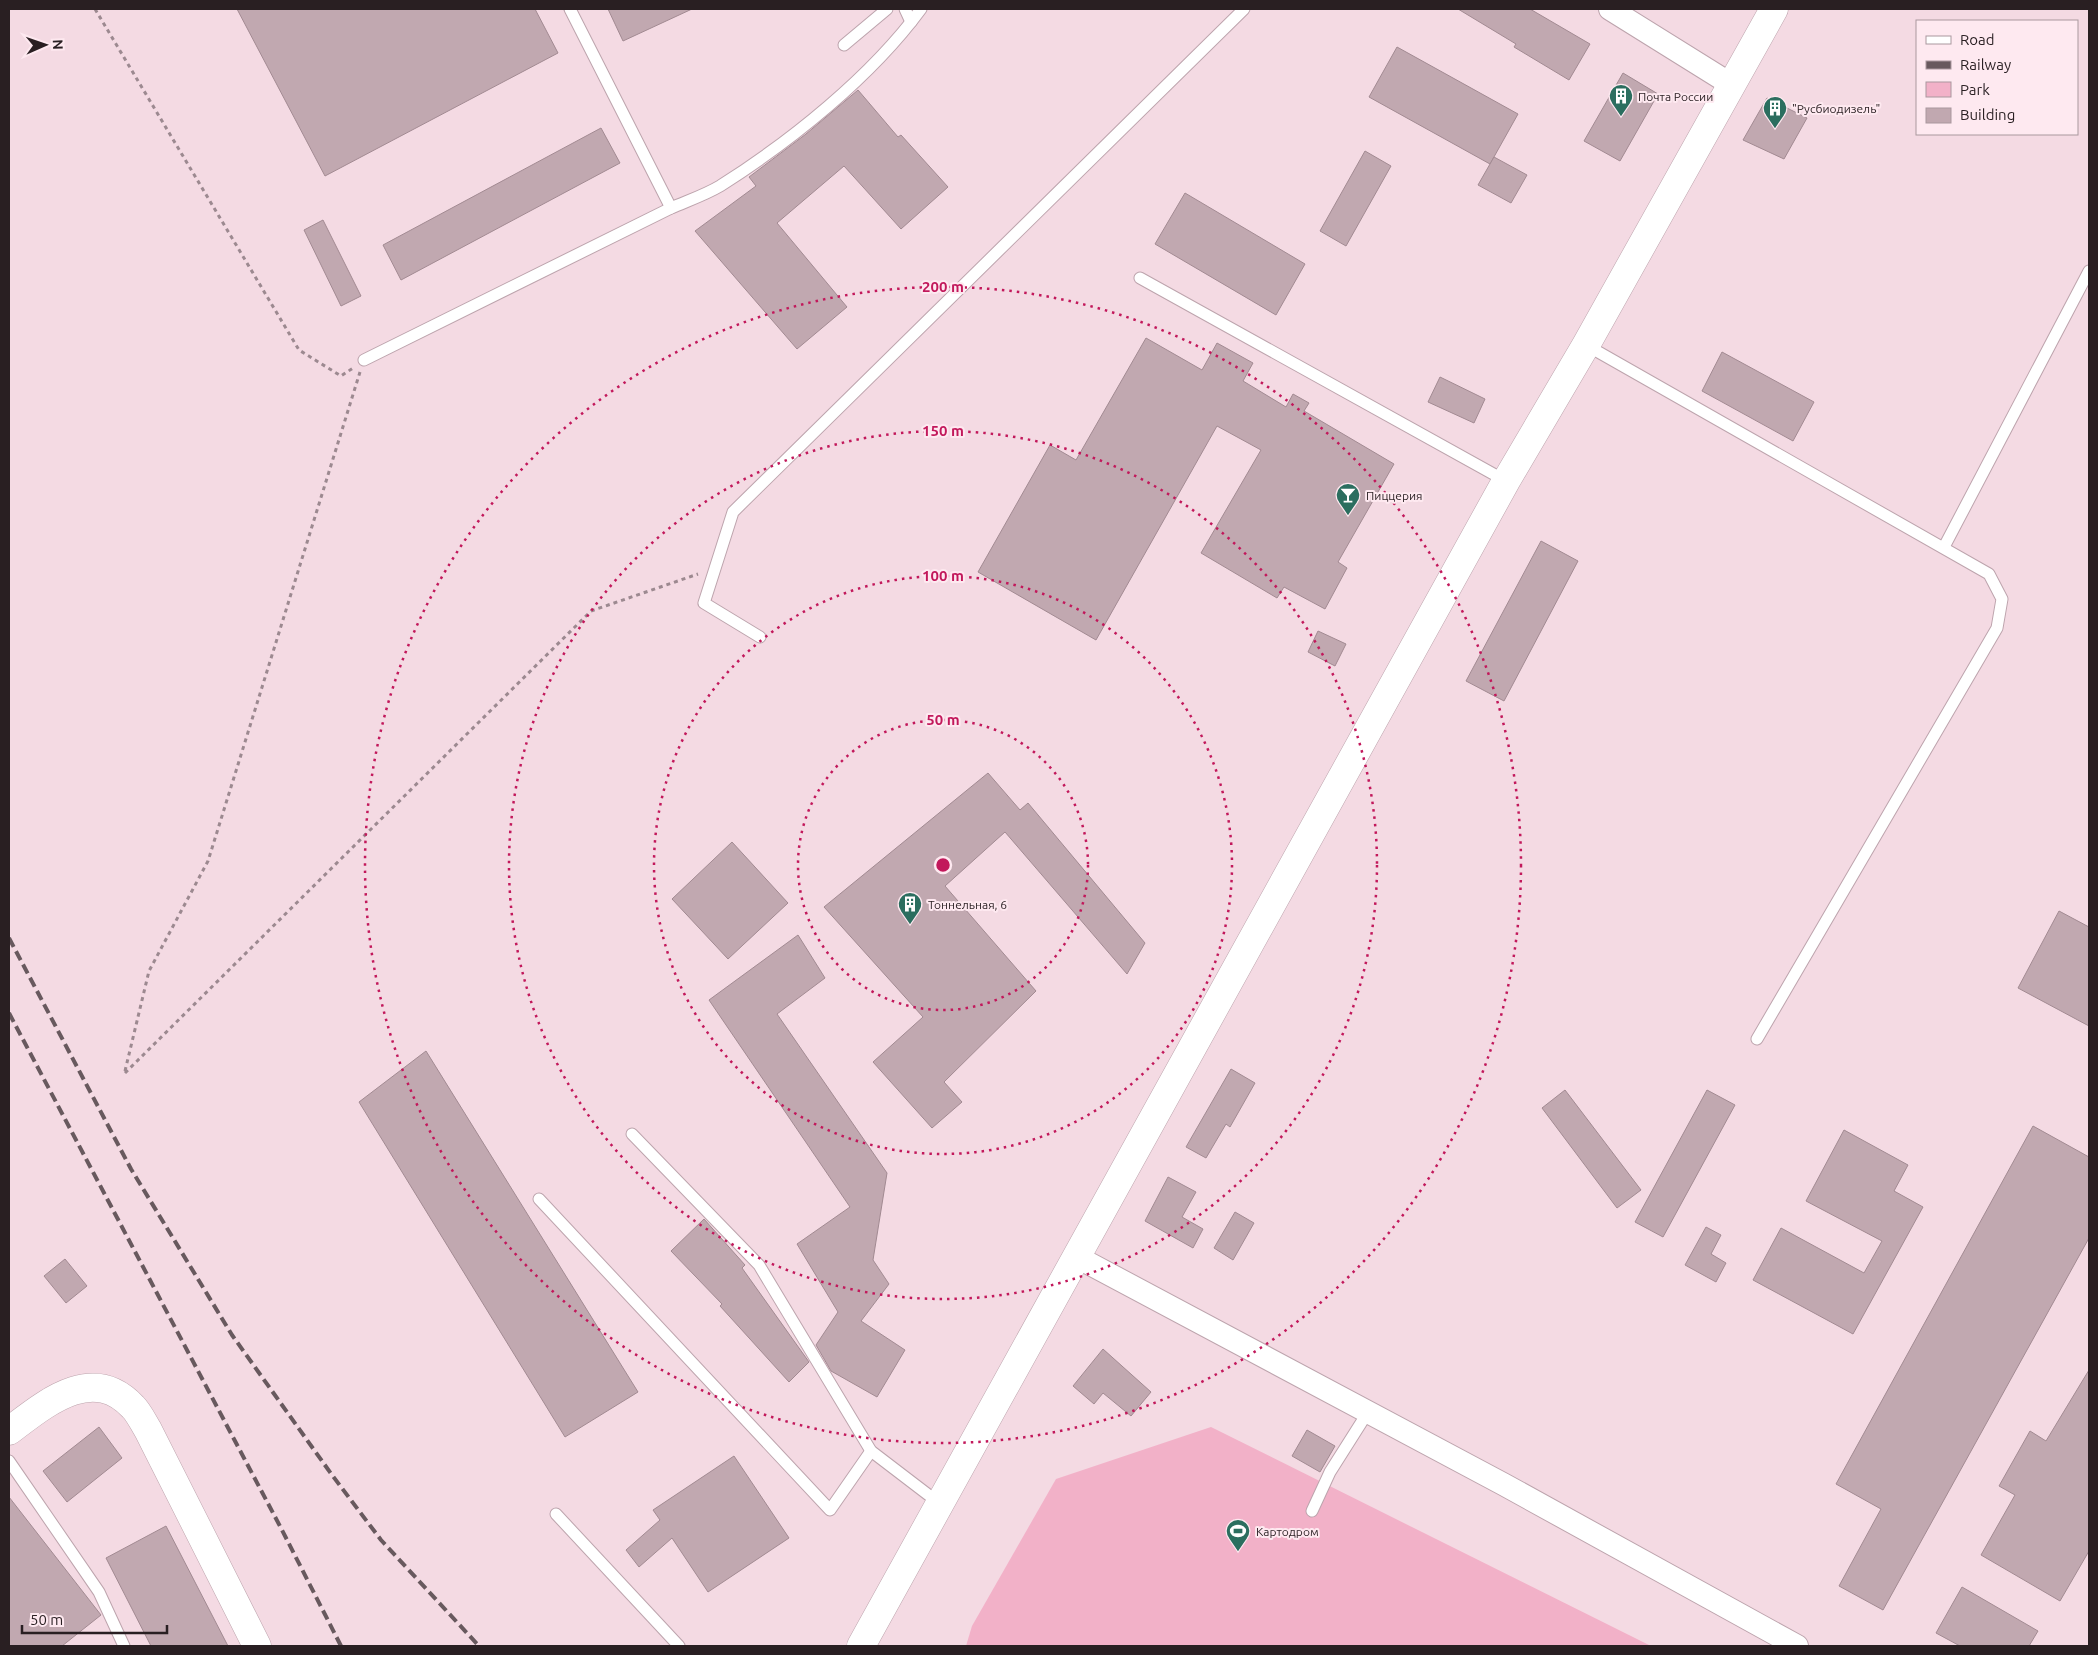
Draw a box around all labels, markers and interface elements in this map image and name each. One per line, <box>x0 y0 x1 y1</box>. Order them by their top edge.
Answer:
north arrow <box>20 20 70 70</box>
legend <box>1916 20 2078 135</box>
text: Road <box>1960 31 1995 48</box>
text: N <box>50 39 66 50</box>
text: Railway <box>1960 56 2011 73</box>
text: Park <box>1960 81 1990 98</box>
building icon: Почта России <box>1608 83 1634 117</box>
place label: Почта России <box>1638 90 1713 103</box>
building icon: "Русбиодизель" <box>1762 95 1788 129</box>
place label: "Русбиодизель" <box>1792 102 1880 115</box>
text: Building <box>1960 106 2015 123</box>
text: 200 m <box>922 278 964 295</box>
text: 150 m <box>922 422 964 439</box>
bar icon: Пиццерия <box>1335 482 1361 516</box>
place label: Пиццерия <box>1366 489 1423 502</box>
text: 100 m <box>922 567 964 584</box>
text: 50 m <box>926 711 960 728</box>
centre of rings <box>934 856 952 874</box>
building icon: Тоннельная, 6 <box>897 891 923 925</box>
place label: Тоннельная, 6 <box>928 898 1007 911</box>
sports icon: Картодром <box>1225 1518 1251 1552</box>
place label: Картодром <box>1256 1525 1319 1538</box>
scale bar <box>22 1602 168 1634</box>
text: 50 m <box>30 1611 63 1628</box>

